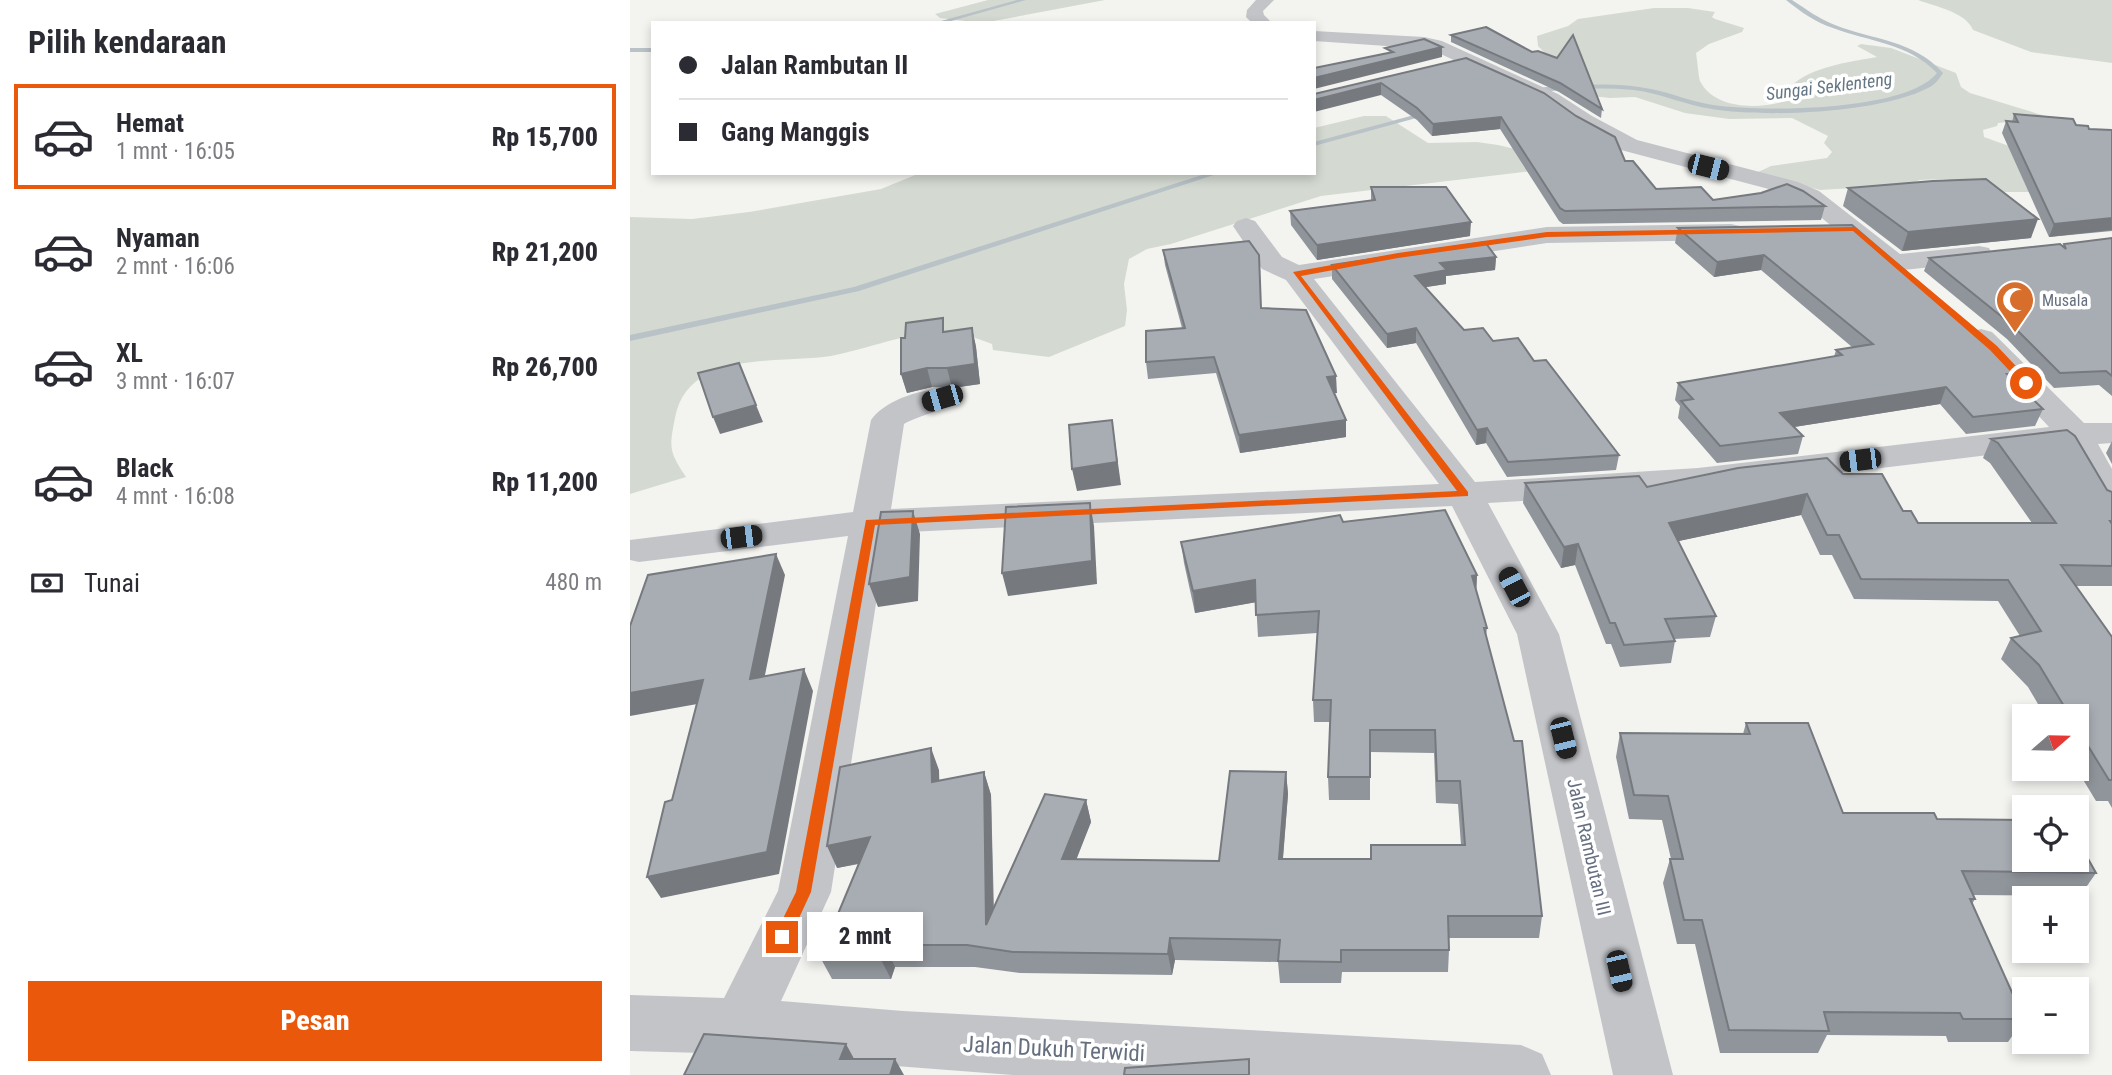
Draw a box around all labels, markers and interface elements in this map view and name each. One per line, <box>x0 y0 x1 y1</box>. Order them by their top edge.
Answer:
text: Pilih kendaraan <box>28 23 227 61</box>
text: Jalan Rambutan II <box>721 50 908 80</box>
water label: Sungai Seklenteng <box>1765 68 1894 104</box>
icon: car <box>32 105 95 168</box>
text: Hemat <box>116 108 184 138</box>
text: Gang Manggis <box>721 117 870 147</box>
text: Rp 15,700 <box>492 122 598 152</box>
text: 1 mnt · 16:05 <box>116 138 235 165</box>
car <box>1686 152 1731 182</box>
icon: car <box>32 220 95 283</box>
text: Nyaman <box>116 223 200 253</box>
text: Rp 21,200 <box>492 237 598 267</box>
text: 2 mnt · 16:06 <box>116 253 235 280</box>
mosque icon: Musala <box>1994 279 2036 334</box>
place label: Musala <box>2042 291 2088 310</box>
icon: car <box>32 335 95 398</box>
text: XL <box>116 338 143 368</box>
text: Rp 26,700 <box>492 352 598 382</box>
route start <box>2010 367 2042 399</box>
text: 3 mnt · 16:07 <box>116 368 235 395</box>
car <box>919 382 966 414</box>
car <box>1838 447 1883 473</box>
icon: car <box>32 450 95 513</box>
text: Black <box>116 453 174 483</box>
text: Rp 11,200 <box>492 467 598 497</box>
text: 4 mnt · 16:08 <box>116 483 235 510</box>
car <box>719 524 764 550</box>
icon: cash <box>28 564 66 602</box>
car <box>1495 564 1534 610</box>
text: Tunai <box>84 568 140 598</box>
text: 480 m <box>545 569 602 596</box>
north arrow <box>2012 704 2090 780</box>
map controls <box>2012 704 2089 1054</box>
car <box>1548 715 1579 761</box>
street label: Jalan Rambutan III <box>1562 776 1616 918</box>
button: locate <box>2012 795 2089 872</box>
button: + <box>2012 886 2089 963</box>
callout: 2 mnt <box>806 912 922 962</box>
route end <box>766 921 798 953</box>
text: 2 mnt <box>839 923 891 950</box>
car <box>1605 948 1634 994</box>
button: − <box>2012 977 2089 1054</box>
button: Pesan <box>28 981 602 1061</box>
street label: Jalan Dukuh Terwidi <box>962 1031 1146 1067</box>

